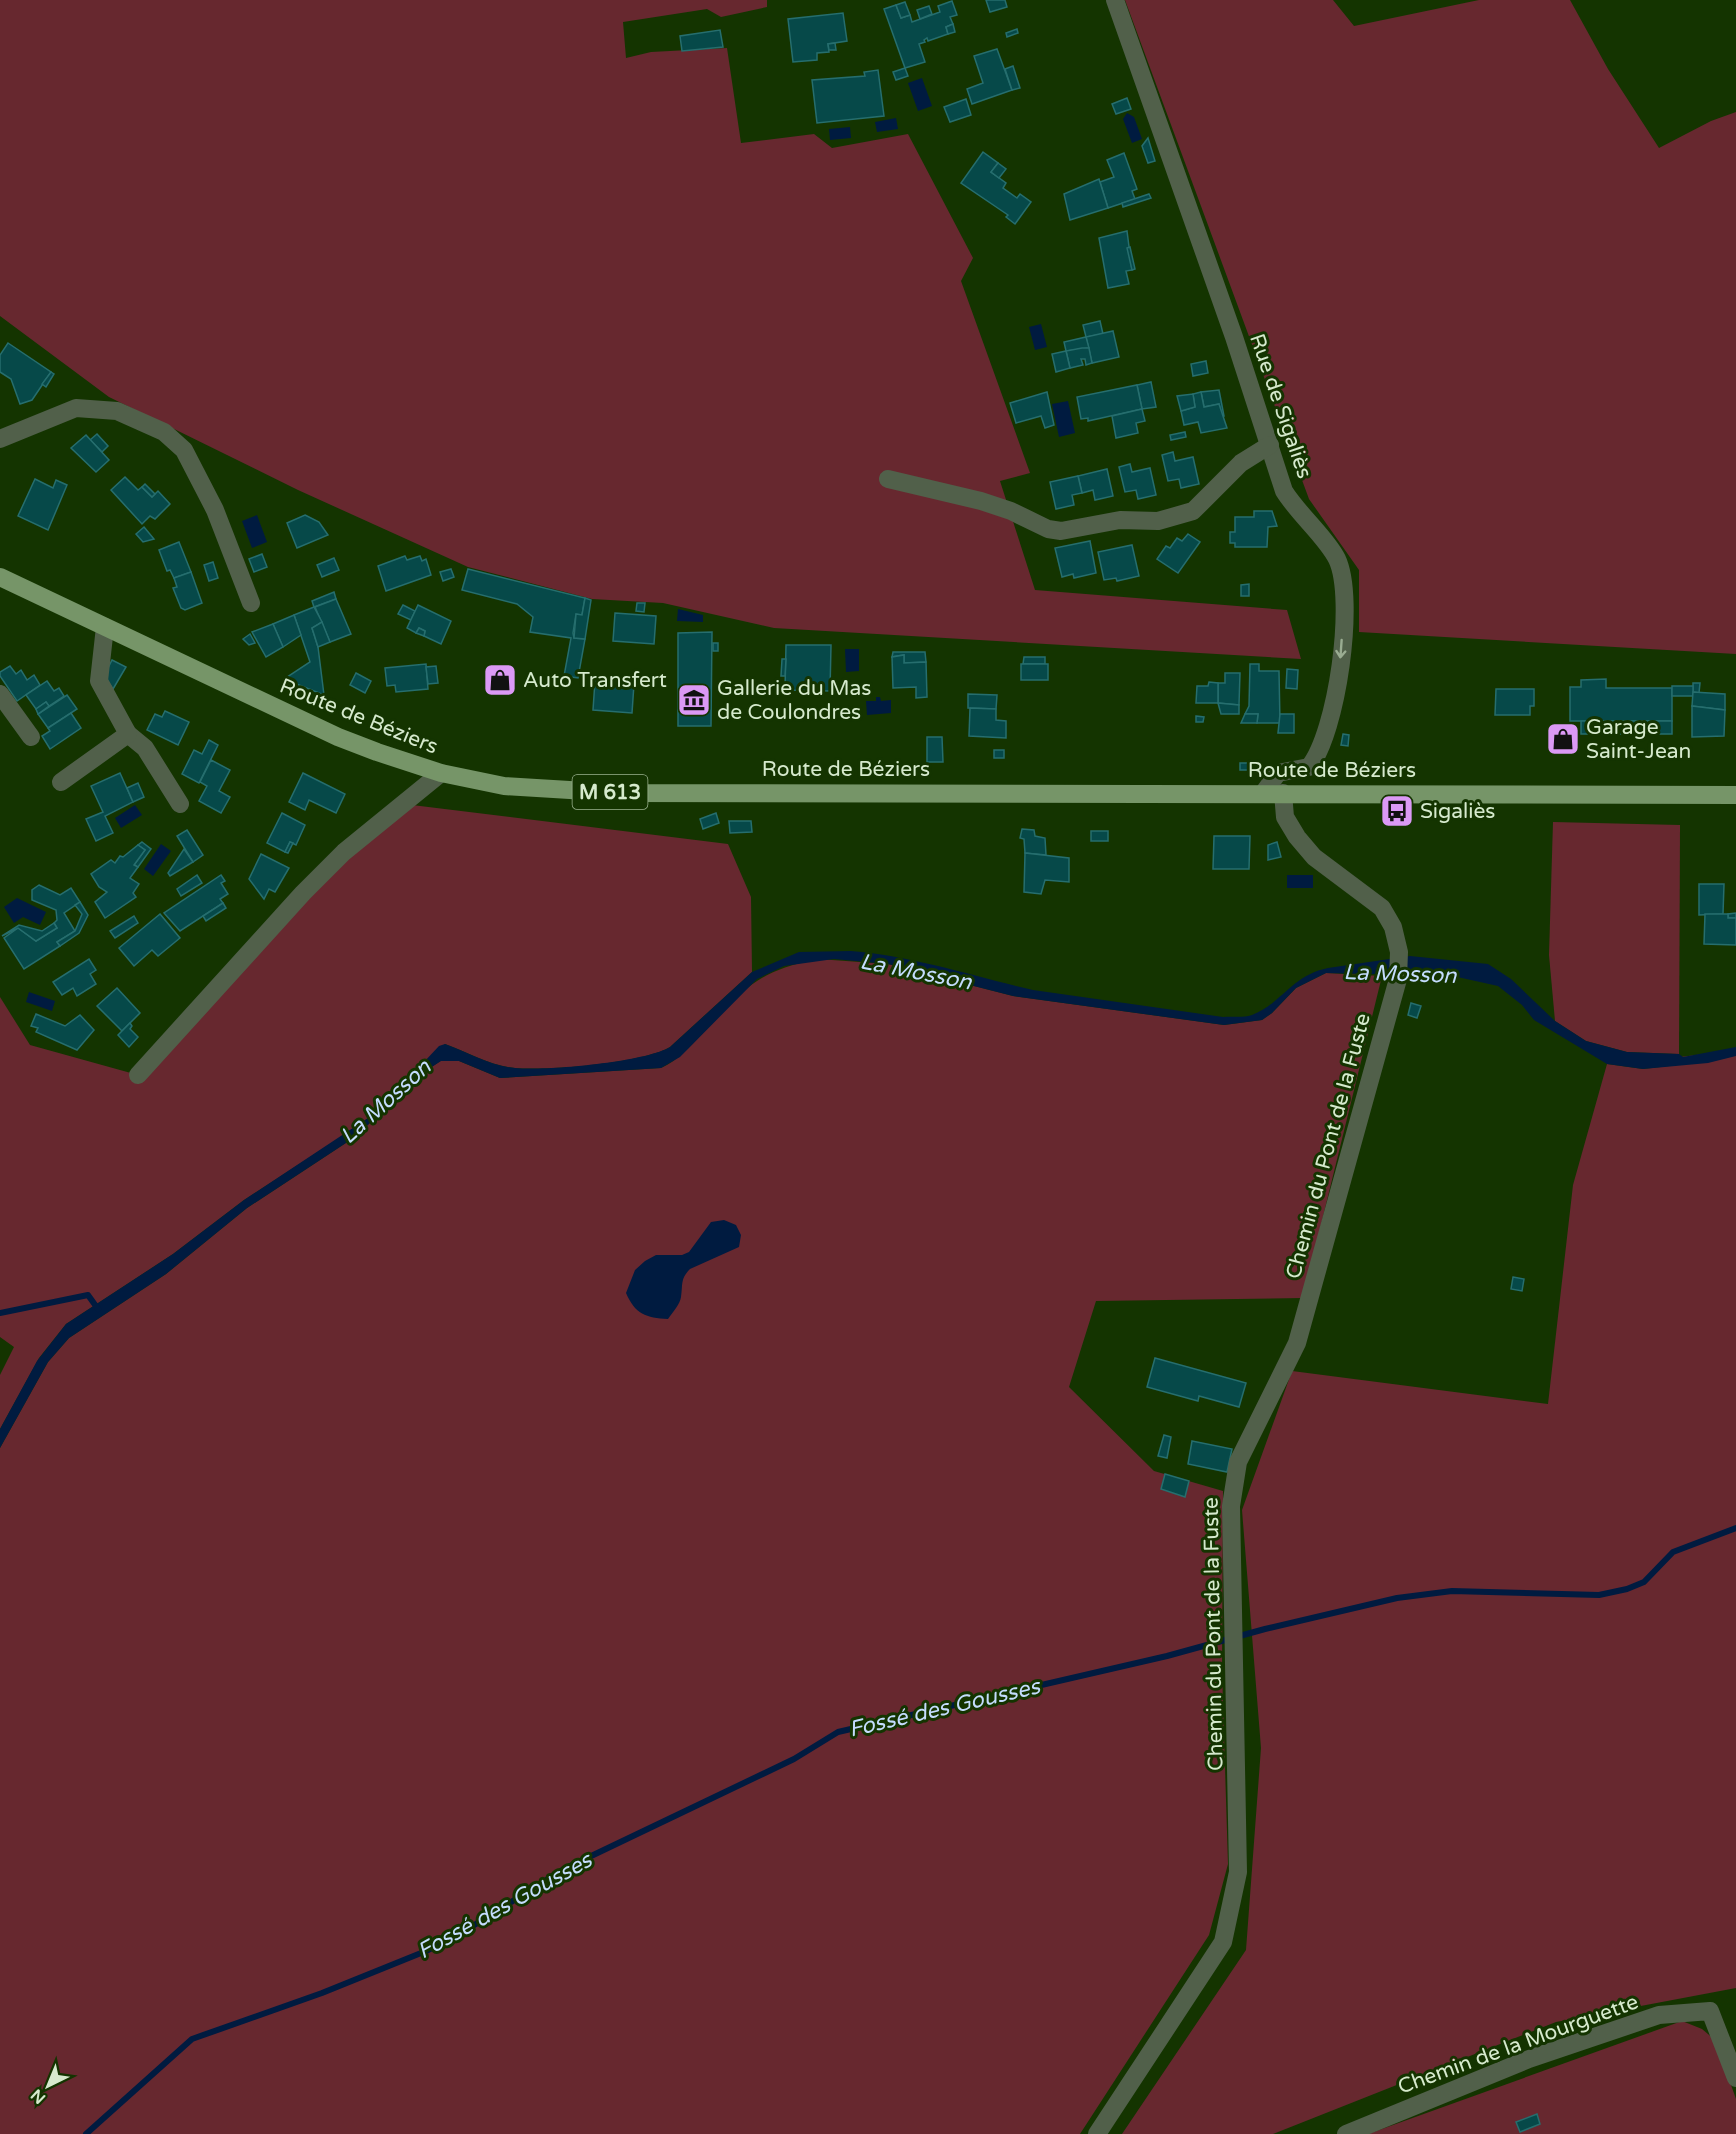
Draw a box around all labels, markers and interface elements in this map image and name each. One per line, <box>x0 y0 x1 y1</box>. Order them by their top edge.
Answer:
street label: Rue de Sigaliès <box>1244 331 1317 482</box>
one-way arrow <box>1335 638 1346 658</box>
shop icon: Auto Transfert <box>482 662 518 698</box>
place label: Auto Transfert <box>523 668 667 693</box>
street label: Route de Béziers <box>276 673 442 760</box>
place label: Gallerie du Mas de Coulondres <box>717 676 871 725</box>
museum icon: Gallerie du Mas de Coulondres <box>676 682 712 718</box>
place label: Garage Saint-Jean <box>1586 715 1691 764</box>
shop icon: Garage Saint-Jean <box>1545 721 1581 757</box>
street label: Route de Béziers <box>762 757 930 782</box>
street label: Route de Béziers <box>1248 758 1416 783</box>
road number: M 613 <box>572 775 648 809</box>
bus stop icon: Sigaliès <box>1379 793 1415 829</box>
place label: Sigaliès <box>1420 799 1495 824</box>
water label: La Mosson <box>858 948 974 996</box>
water label: La Mosson <box>1343 959 1457 989</box>
street label: Chemin du Pont de la Fuste <box>1281 1011 1376 1282</box>
water label: La Mosson <box>335 1054 437 1149</box>
street label: Chemin du Pont de la Fuste <box>1199 1497 1228 1771</box>
water label: Fossé des Gousses <box>846 1673 1044 1743</box>
water label: Fossé des Gousses <box>413 1846 597 1965</box>
street label: Chemin de la Mourguette <box>1395 1989 1642 2100</box>
north arrow <box>18 2056 78 2116</box>
text: N <box>27 2085 50 2108</box>

